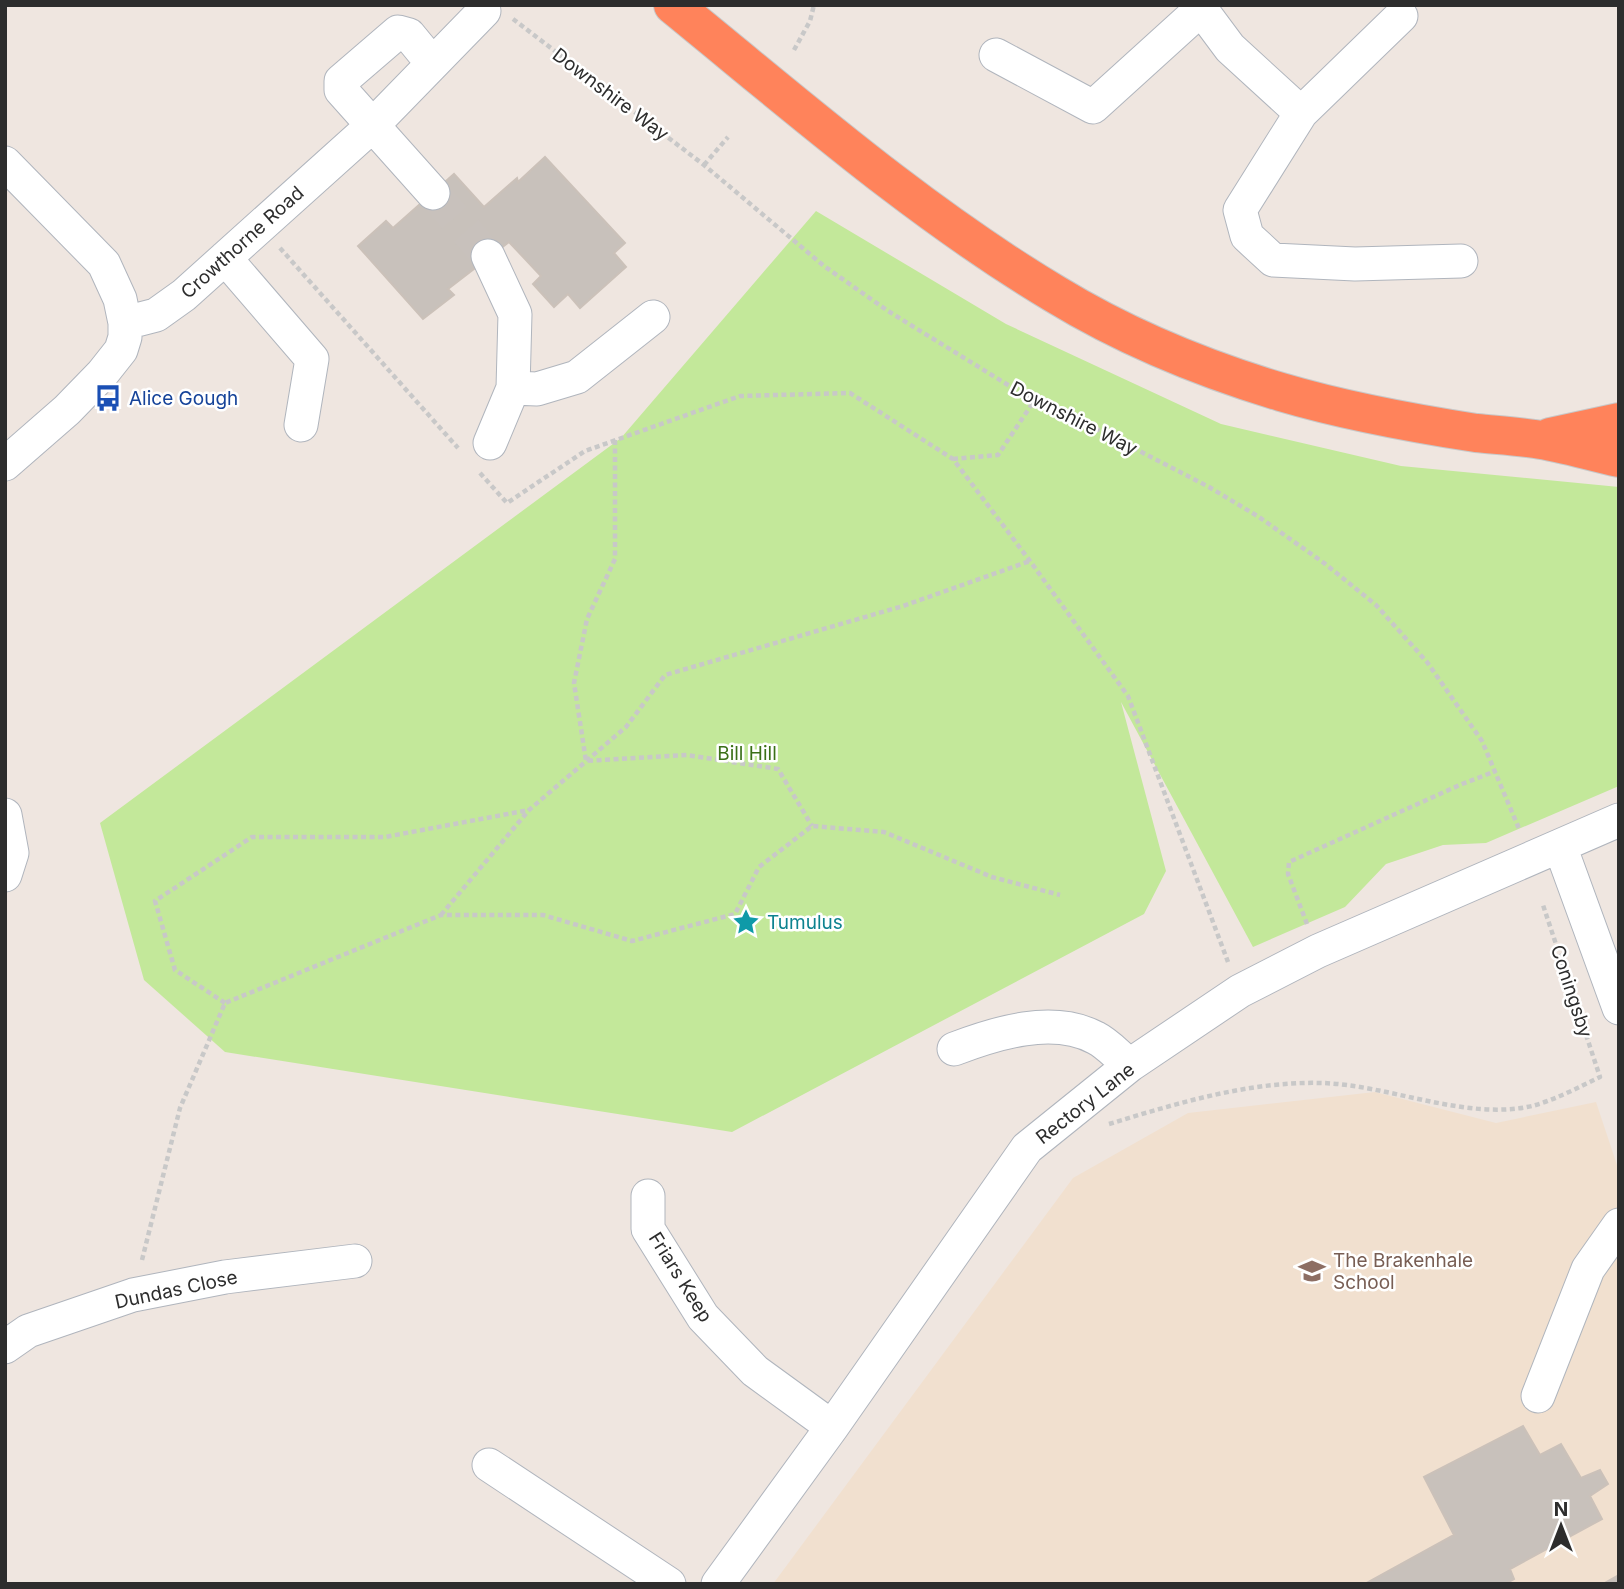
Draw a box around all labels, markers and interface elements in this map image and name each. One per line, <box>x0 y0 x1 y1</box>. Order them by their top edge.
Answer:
street label: Downshire Way <box>548 43 674 146</box>
street label: Crowthorne Road <box>176 181 308 303</box>
street label: Downshire Way <box>1006 377 1141 460</box>
bus stop icon: Alice Gough <box>93 383 123 413</box>
place label: Alice Gough <box>129 387 238 410</box>
park label: Bill Hill <box>717 742 777 765</box>
place icon: Tumulus <box>731 907 761 937</box>
place label: Tumulus <box>767 911 843 934</box>
street label: Coningsby <box>1546 942 1597 1041</box>
street label: Rectory Lane <box>1032 1058 1139 1149</box>
street label: Friars Keep <box>644 1228 717 1326</box>
place label: The Brakenhale School <box>1333 1249 1473 1294</box>
school or university icon: The Brakenhale School <box>1297 1256 1327 1286</box>
street label: Dundas Close <box>113 1265 240 1314</box>
north arrow <box>1526 1491 1596 1561</box>
text: N <box>1554 1498 1568 1521</box>

